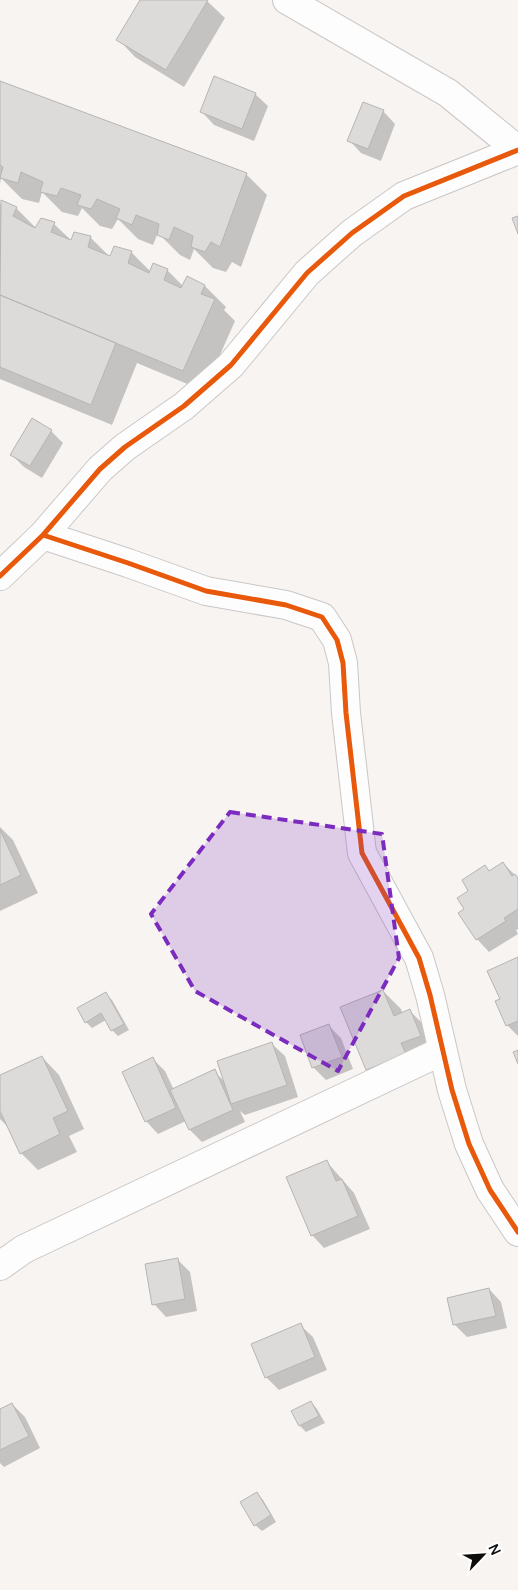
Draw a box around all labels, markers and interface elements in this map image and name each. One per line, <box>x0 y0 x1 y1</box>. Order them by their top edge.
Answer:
north arrow <box>458 1530 508 1580</box>
text: N <box>484 1541 506 1558</box>

